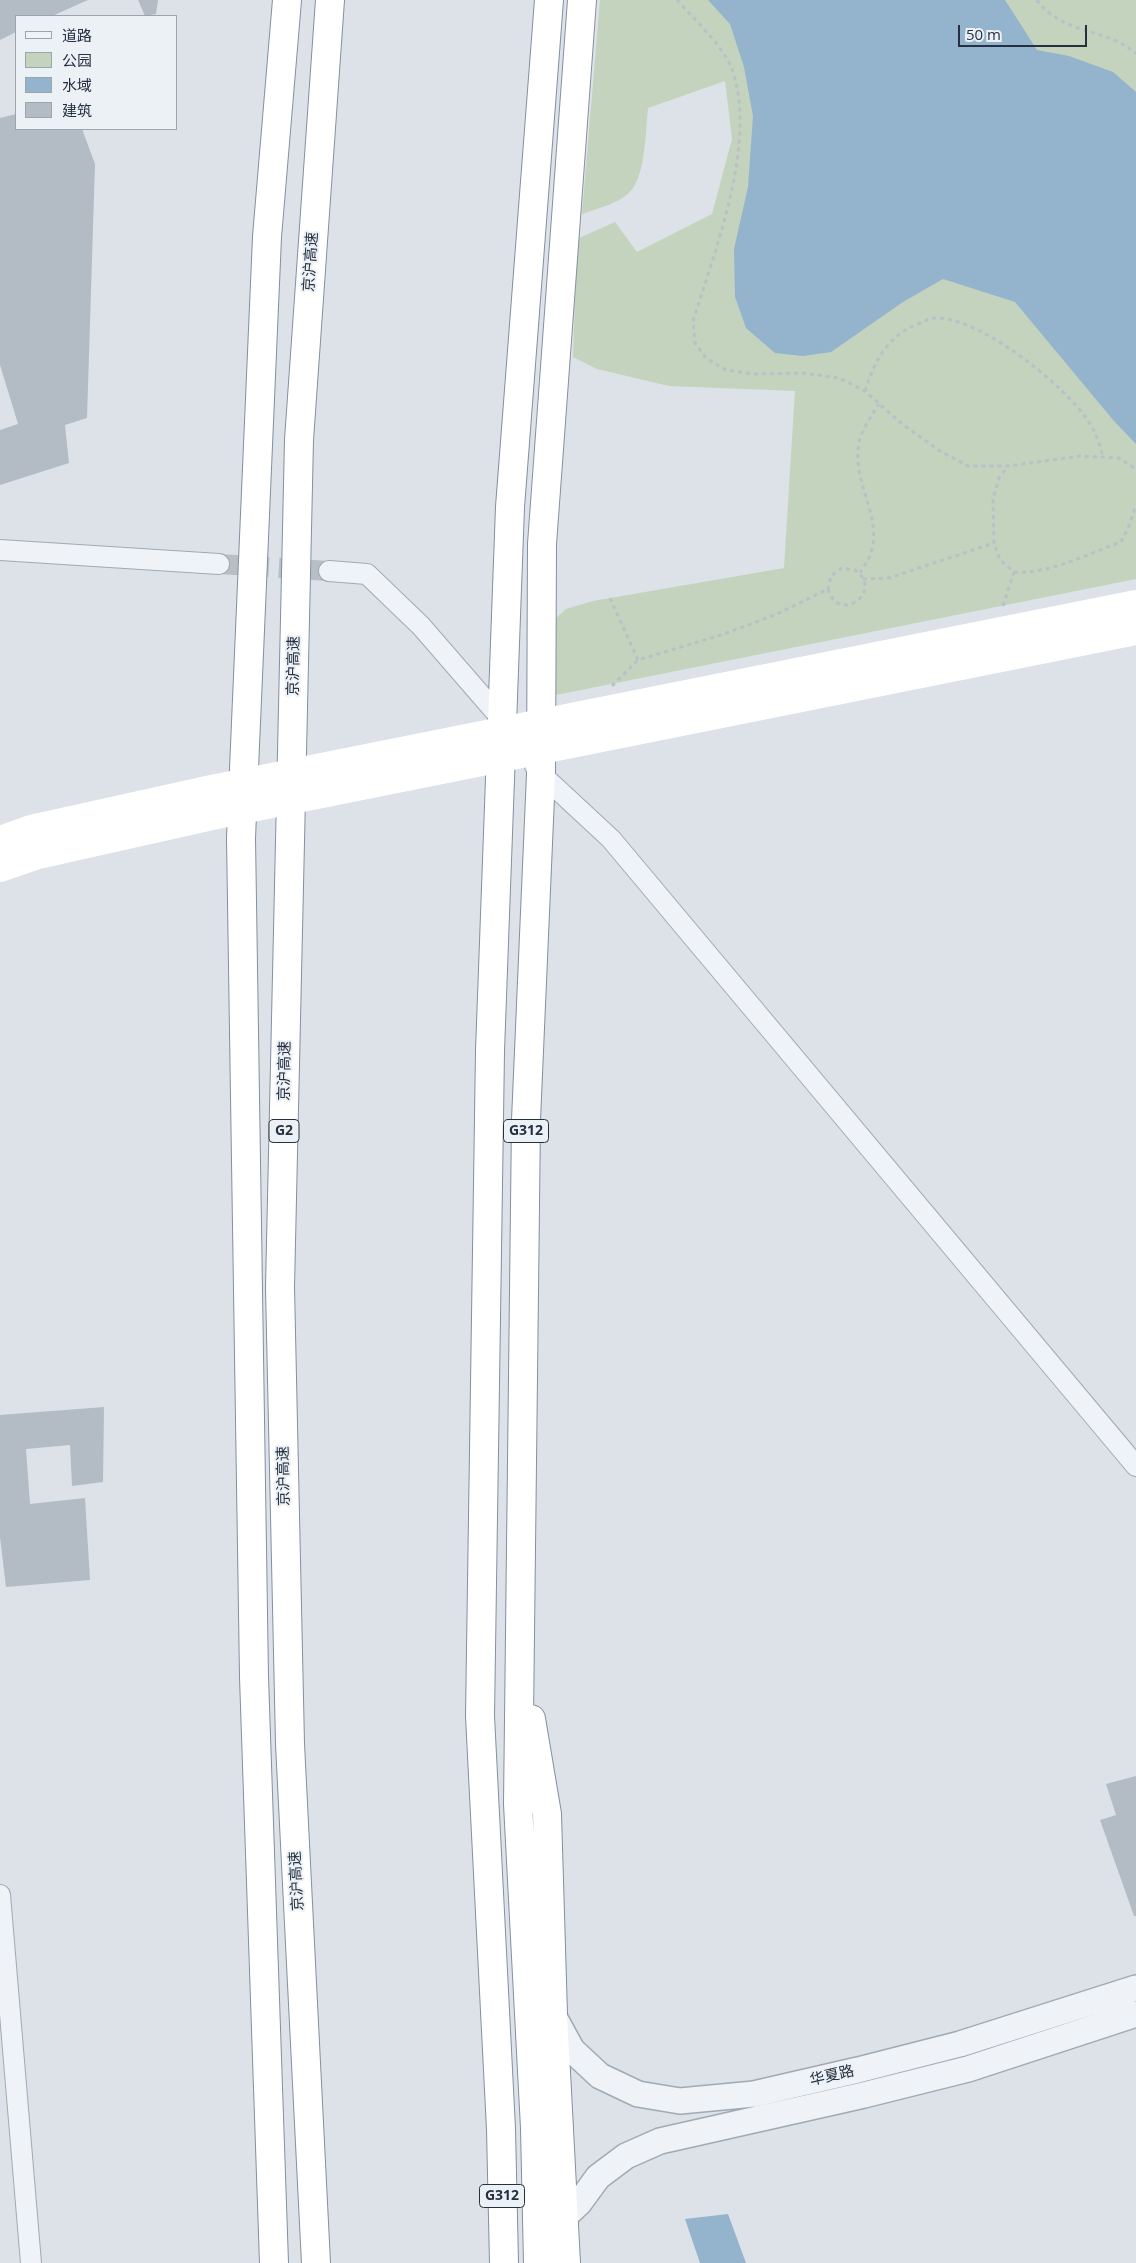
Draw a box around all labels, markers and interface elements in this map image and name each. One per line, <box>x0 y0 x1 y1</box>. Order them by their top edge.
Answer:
legend <box>15 15 178 130</box>
scale bar <box>961 15 1090 47</box>
text: 50 m <box>966 24 1001 44</box>
text: 道路 <box>62 25 92 45</box>
text: 公园 <box>62 50 92 70</box>
text: 水域 <box>62 75 92 95</box>
text: 建筑 <box>62 100 92 120</box>
street label: 京沪高速 <box>300 231 322 293</box>
street label: 京沪高速 <box>284 636 304 696</box>
street label: 京沪高速 <box>275 1041 295 1101</box>
road number: G2 <box>269 1120 299 1142</box>
road number: G312 <box>504 1120 548 1142</box>
street label: 京沪高速 <box>274 1446 294 1506</box>
street label: 京沪高速 <box>286 1851 308 1911</box>
street label: 华夏路 <box>808 2062 856 2090</box>
road number: G312 <box>480 2184 524 2208</box>

